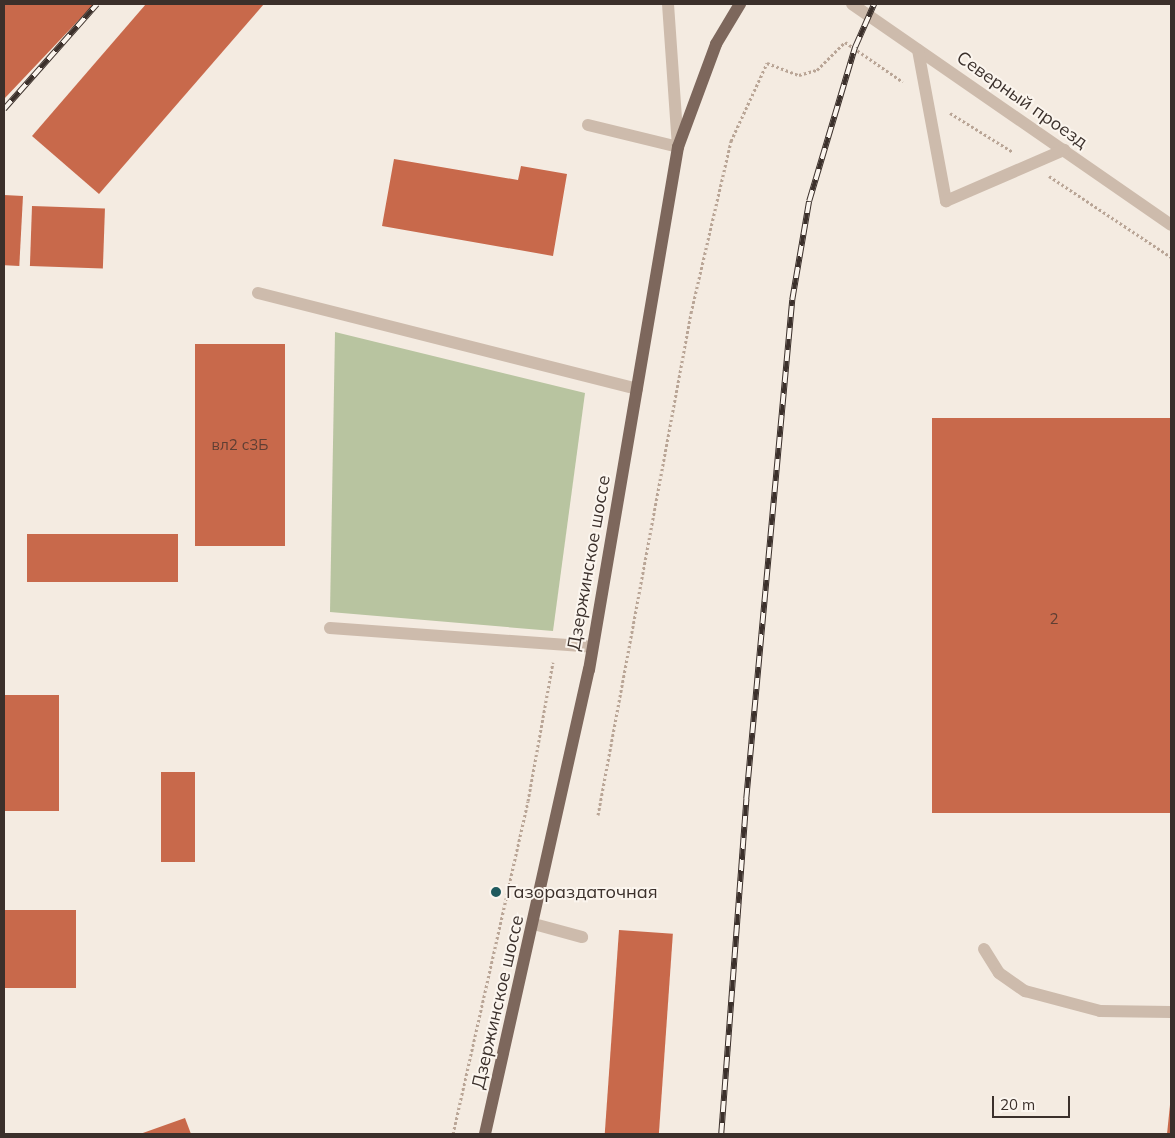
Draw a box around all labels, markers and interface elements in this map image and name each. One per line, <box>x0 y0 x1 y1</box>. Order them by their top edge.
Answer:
street label: Северный проезд <box>952 47 1092 153</box>
house number: вл2 с3Б <box>212 436 268 454</box>
street label: Дзержинское шоссе <box>563 474 615 652</box>
house number: 2 <box>1050 610 1058 628</box>
place label: Газораздаточная <box>506 881 658 903</box>
marker: Газораздаточная <box>490 886 502 898</box>
street label: Дзержинское шоссе <box>467 913 529 1091</box>
scale bar <box>995 1086 1072 1118</box>
text: 20 m <box>1000 1095 1035 1114</box>

